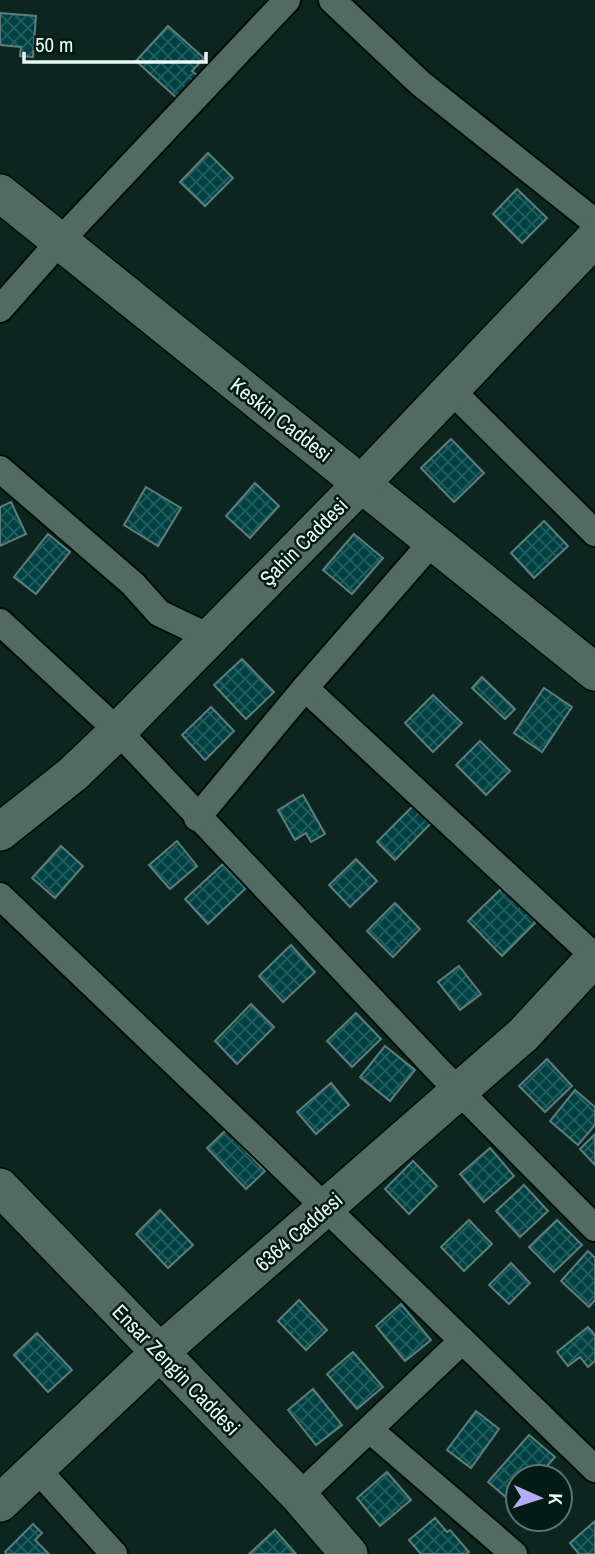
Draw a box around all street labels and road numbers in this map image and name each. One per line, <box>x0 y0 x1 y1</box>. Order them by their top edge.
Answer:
street label: Keskin Caddesi <box>224 371 338 468</box>
street label: Şahin Caddesi <box>253 491 354 592</box>
street label: 6364 Caddesi <box>249 1186 349 1278</box>
street label: Ensar Zengin Caddesi <box>106 1298 247 1442</box>

